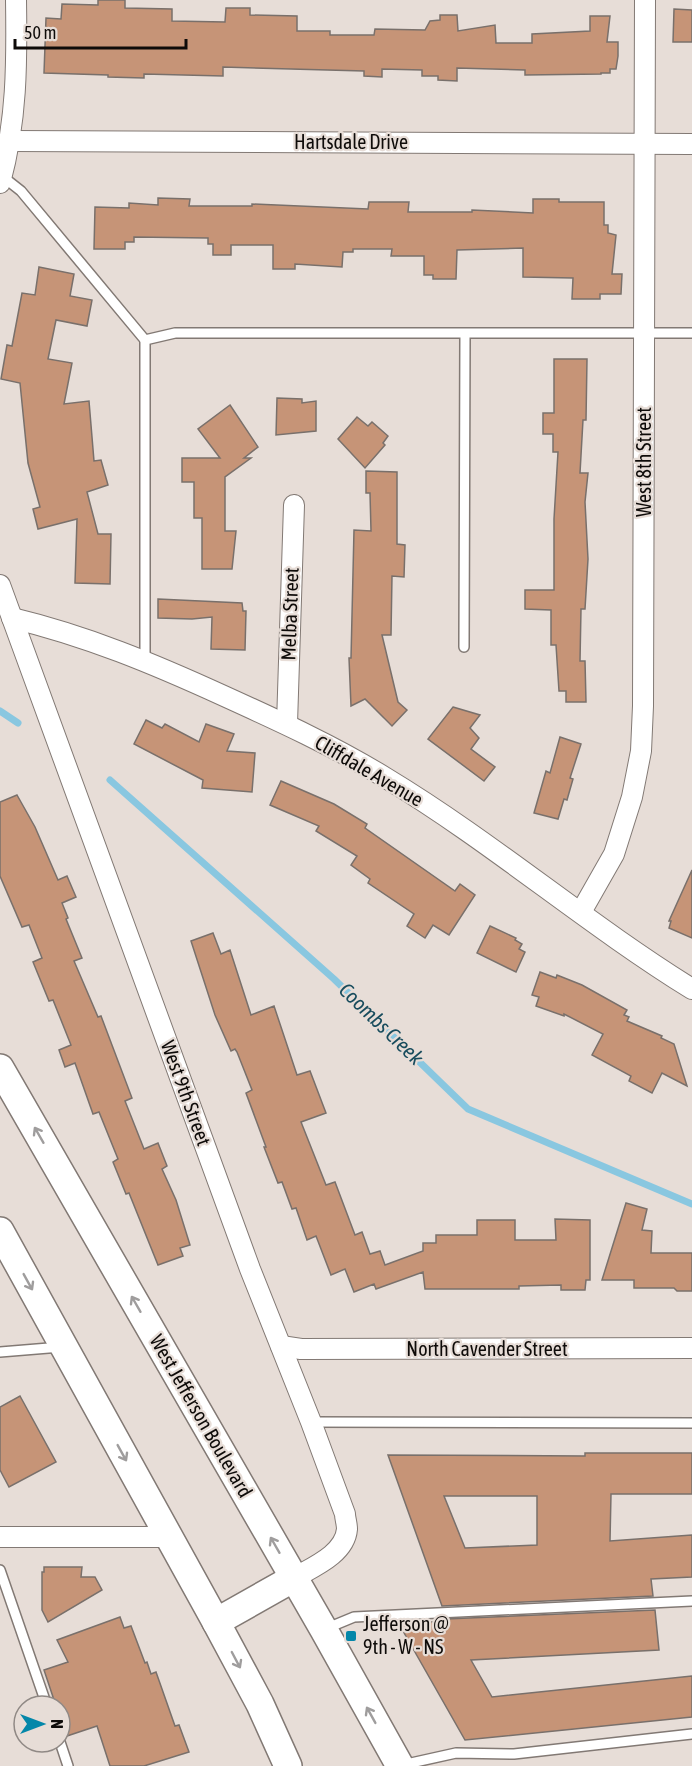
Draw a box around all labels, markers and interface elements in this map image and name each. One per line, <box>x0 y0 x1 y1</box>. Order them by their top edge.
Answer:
scale bar <box>15 12 186 50</box>
text: 50 m <box>24 22 56 43</box>
street label: Hartsdale Drive <box>294 130 408 153</box>
street label: West 8th Street <box>632 407 655 517</box>
street label: Melba Street <box>276 567 303 661</box>
street label: Cliffdale Avenue <box>311 730 427 811</box>
water label: Coombs Creek <box>335 977 429 1070</box>
street label: West 9th Street <box>157 1037 216 1149</box>
one-way arrow <box>32 1126 44 1143</box>
one-way arrow <box>22 1273 34 1290</box>
one-way arrow <box>130 1295 141 1313</box>
street label: West Jefferson Boulevard <box>145 1330 257 1501</box>
street label: North Cavender Street <box>406 1337 568 1360</box>
one-way arrow <box>117 1444 129 1461</box>
one-way arrow <box>269 1537 281 1554</box>
place label: Jefferson @ 9th - W - NS <box>363 1612 449 1658</box>
marker: Jefferson @ 9th - W - NS <box>344 1629 358 1643</box>
one-way arrow <box>231 1651 243 1669</box>
north arrow <box>12 1694 72 1754</box>
one-way arrow <box>365 1707 377 1724</box>
text: N <box>48 1719 66 1729</box>

